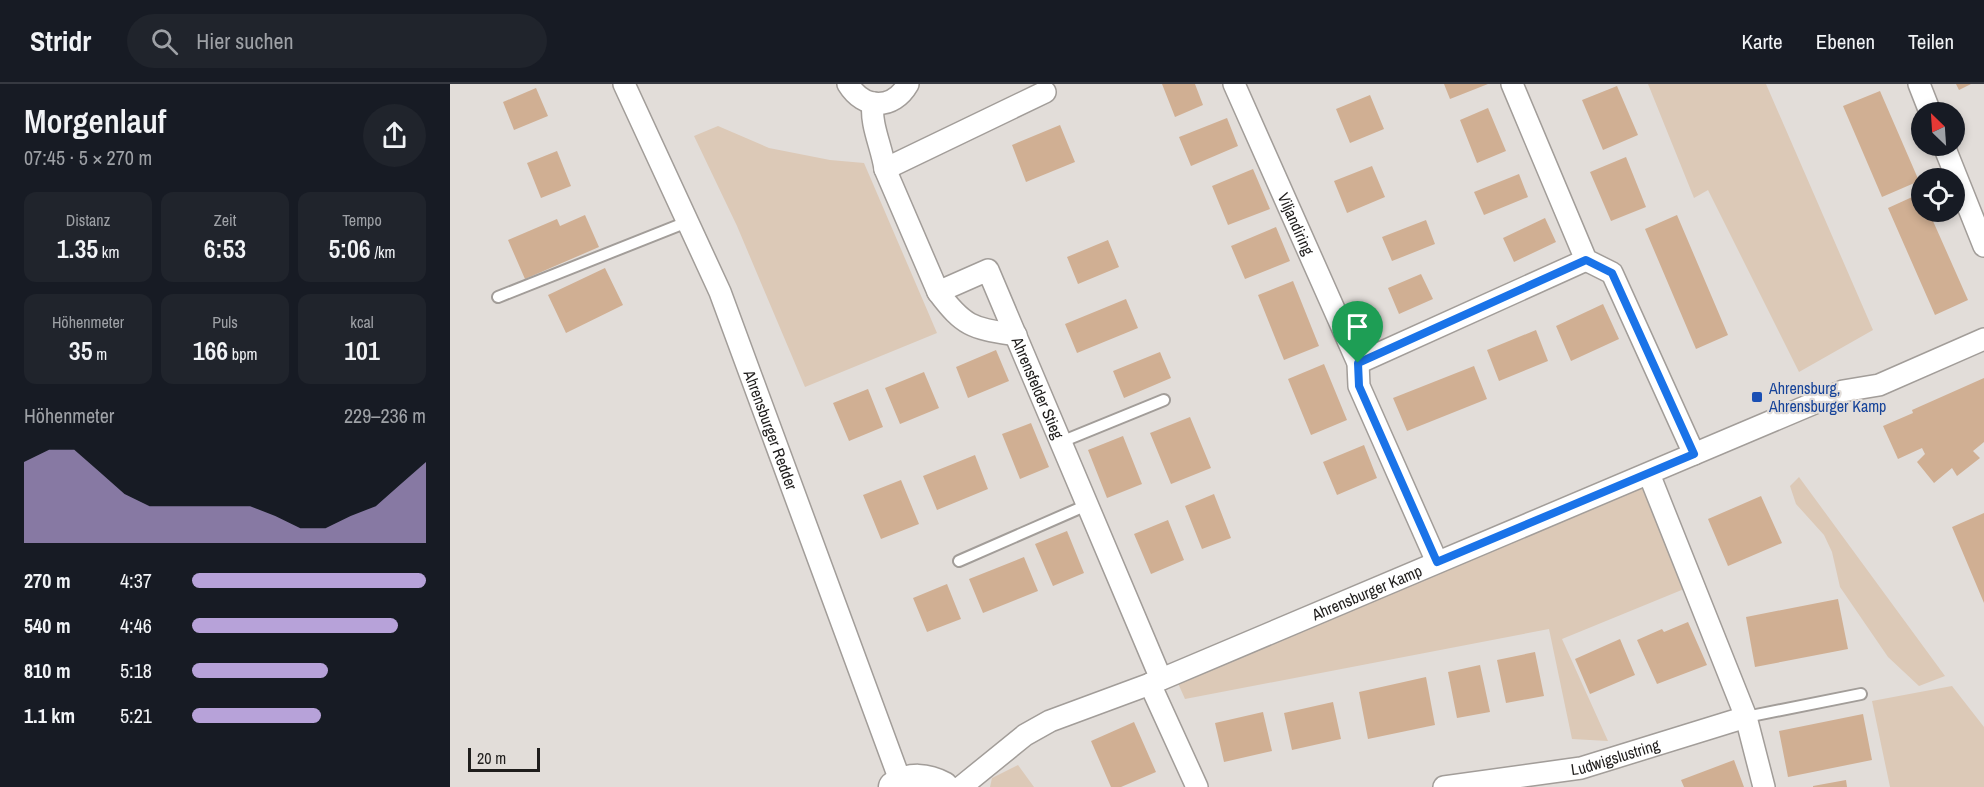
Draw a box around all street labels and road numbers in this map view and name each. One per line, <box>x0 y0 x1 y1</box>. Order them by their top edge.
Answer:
street label: Viljandiring <box>1273 189 1320 259</box>
street label: Ahrensfelder Stieg <box>1006 333 1069 443</box>
street label: Ahrensburger Redder <box>738 366 803 493</box>
street label: Ahrensburger Kamp <box>1307 559 1425 626</box>
street label: Ludwigslustring <box>1569 733 1663 780</box>

